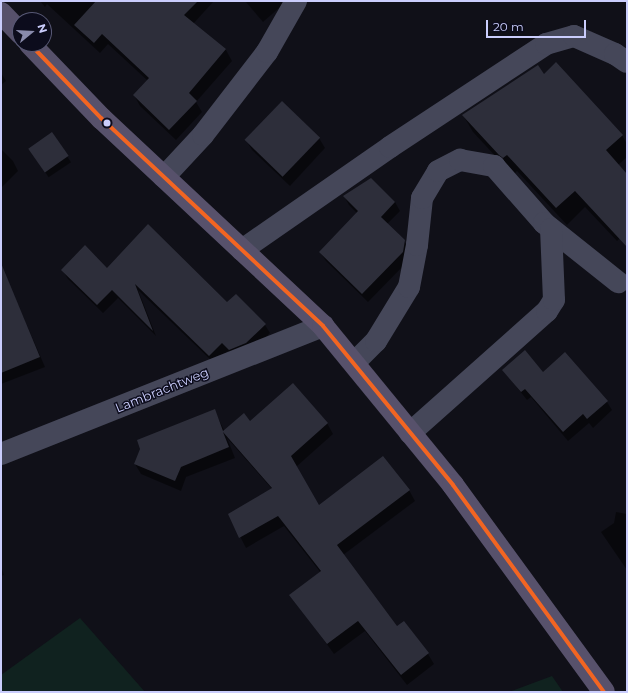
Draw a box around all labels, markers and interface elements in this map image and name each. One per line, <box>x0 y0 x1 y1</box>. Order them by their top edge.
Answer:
north arrow <box>12 12 52 52</box>
scale bar <box>488 12 588 38</box>
text: 20 m <box>493 19 524 34</box>
text: N <box>34 22 50 35</box>
unlabelled marker <box>102 118 112 128</box>
street label: Lambrachtweg <box>113 364 211 416</box>

